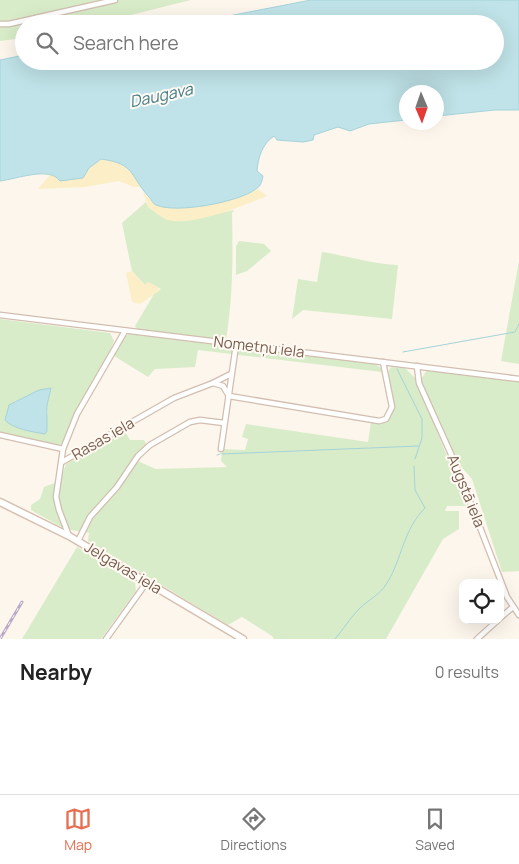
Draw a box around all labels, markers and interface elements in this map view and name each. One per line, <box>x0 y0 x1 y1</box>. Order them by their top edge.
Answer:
search box <box>15 15 504 70</box>
icon: search <box>33 29 61 57</box>
text: Search here <box>73 30 179 56</box>
water label: Daugava <box>128 77 196 112</box>
north arrow <box>399 85 444 130</box>
street label: Nometņu iela <box>212 331 306 363</box>
street label: Rasas iela <box>68 412 138 465</box>
street label: Augstā iela <box>442 451 491 530</box>
street label: Jelgavas iela <box>81 536 166 599</box>
map controls <box>459 579 504 624</box>
button: locate <box>459 579 504 624</box>
text: Nearby <box>20 658 92 686</box>
text: 0 results <box>435 661 499 683</box>
tab: Map <box>64 805 92 854</box>
tab: Directions <box>221 805 287 854</box>
tab: Saved <box>415 805 455 854</box>

